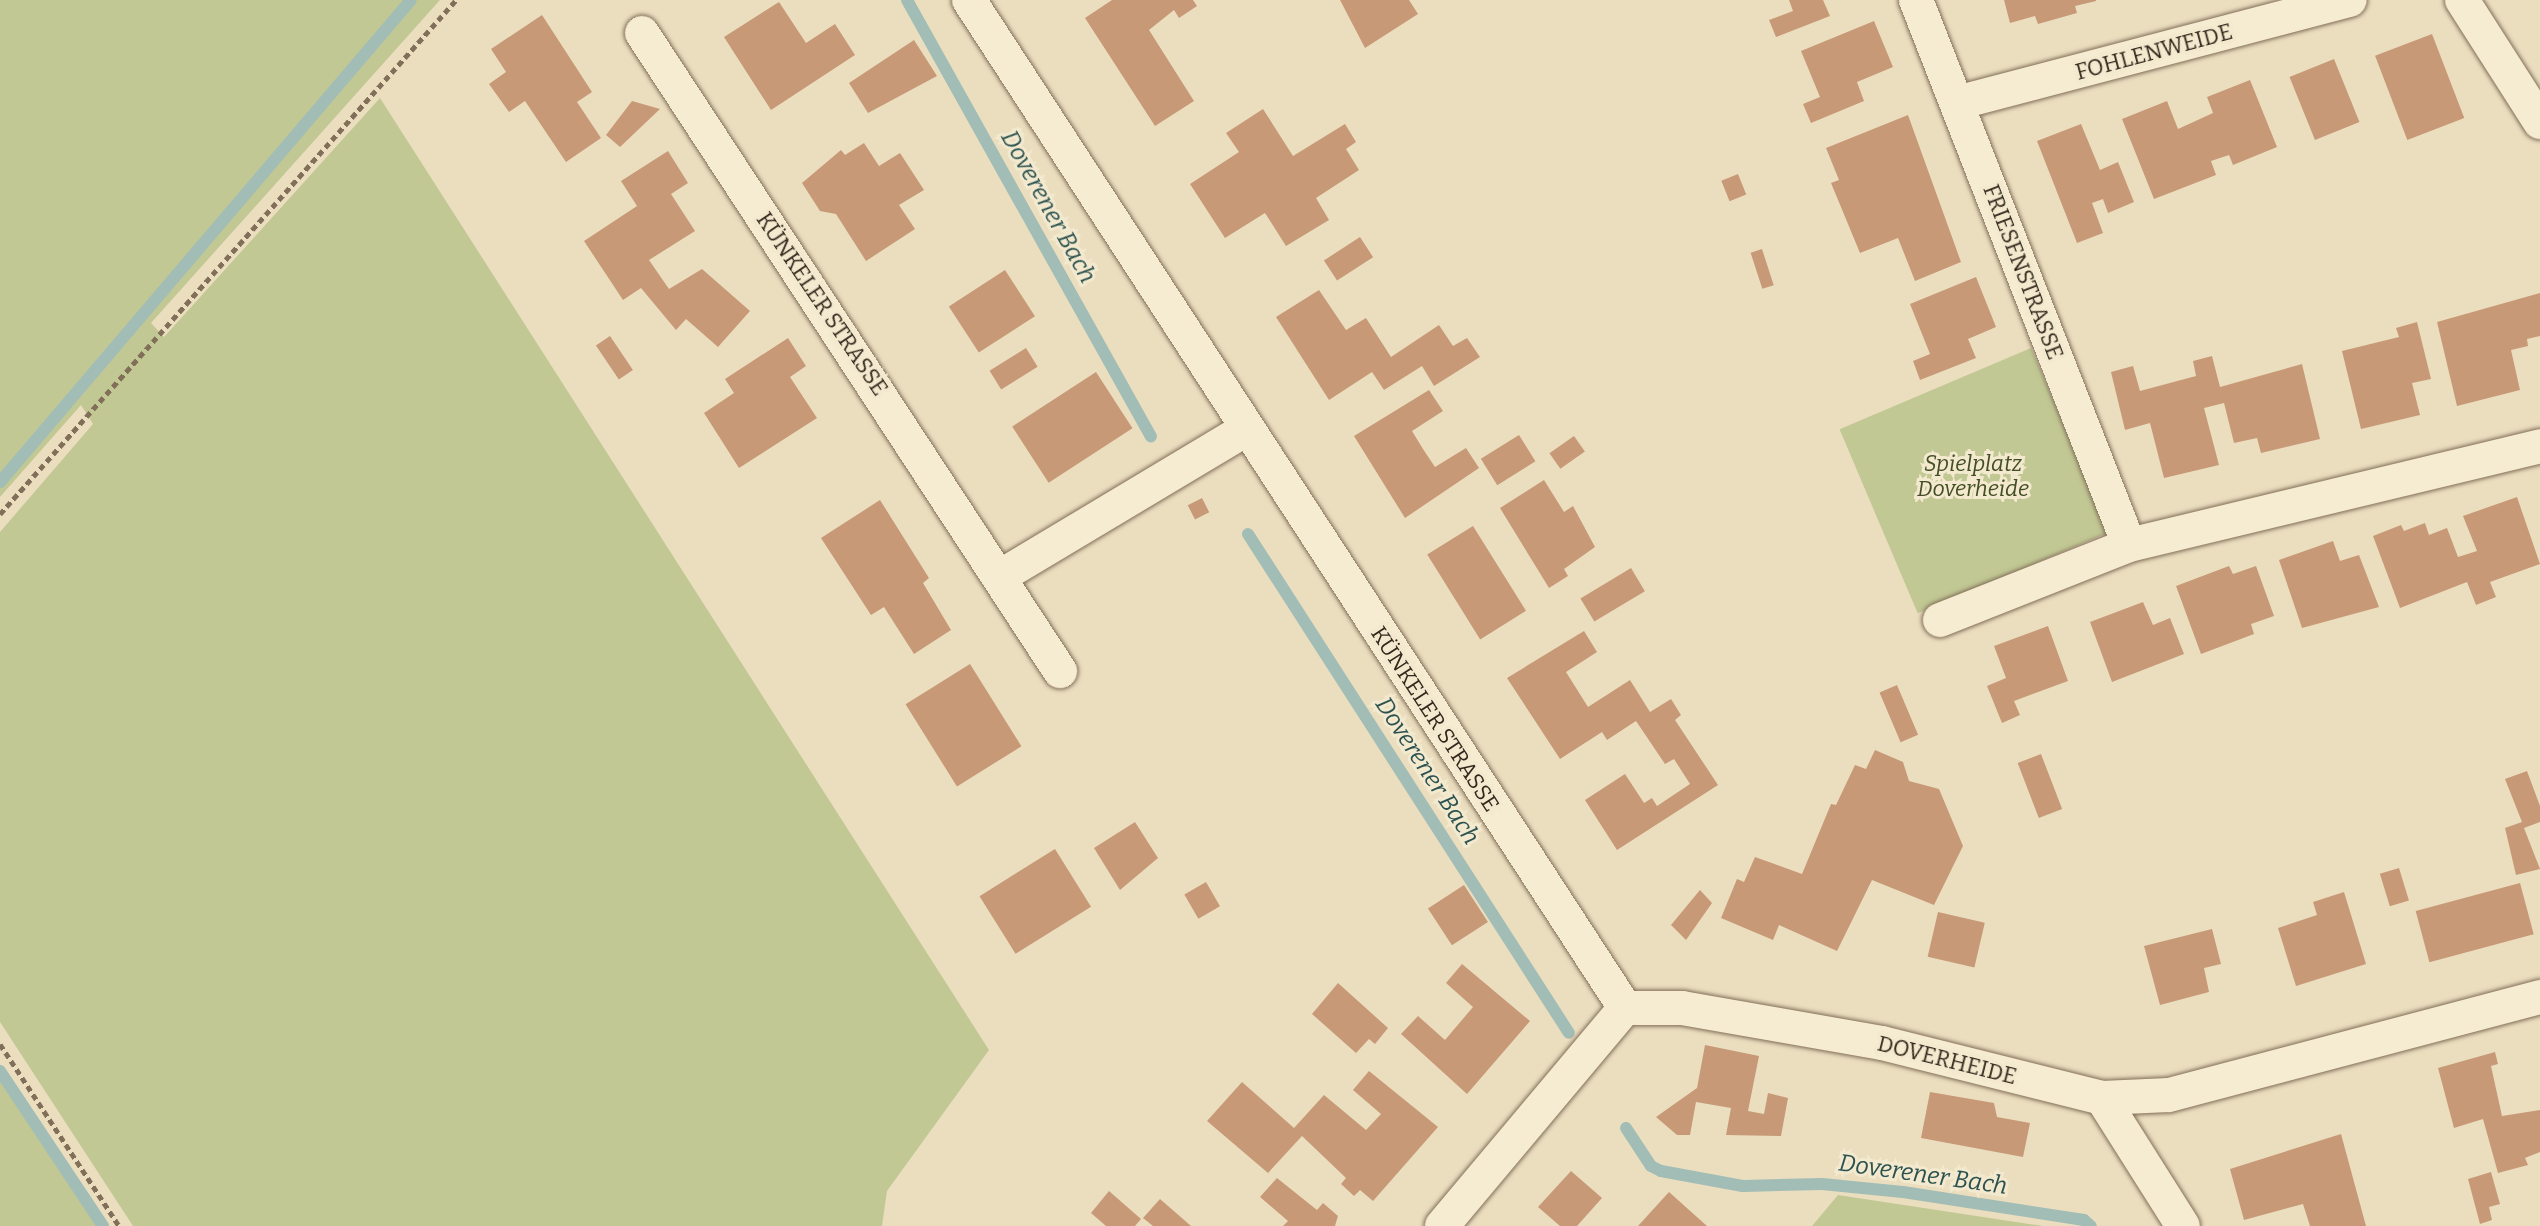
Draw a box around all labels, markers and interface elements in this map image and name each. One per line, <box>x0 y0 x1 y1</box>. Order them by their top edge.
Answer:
street label: FOHLENWEIDE <box>2073 18 2235 86</box>
water label: Doverener Bach <box>994 126 1102 288</box>
street label: FRIESENSTRASSE <box>1978 181 2068 363</box>
street label: KÜNKELER STRASSE <box>751 207 893 401</box>
park label: Spielplatz Doverheide <box>1917 450 2029 502</box>
street label: KÜNKELER STRASSE <box>1365 622 1505 816</box>
water label: Doverener Bach <box>1369 692 1485 850</box>
street label: DOVERHEIDE <box>1875 1030 2019 1090</box>
water label: Doverener Bach <box>1837 1149 2009 1201</box>

